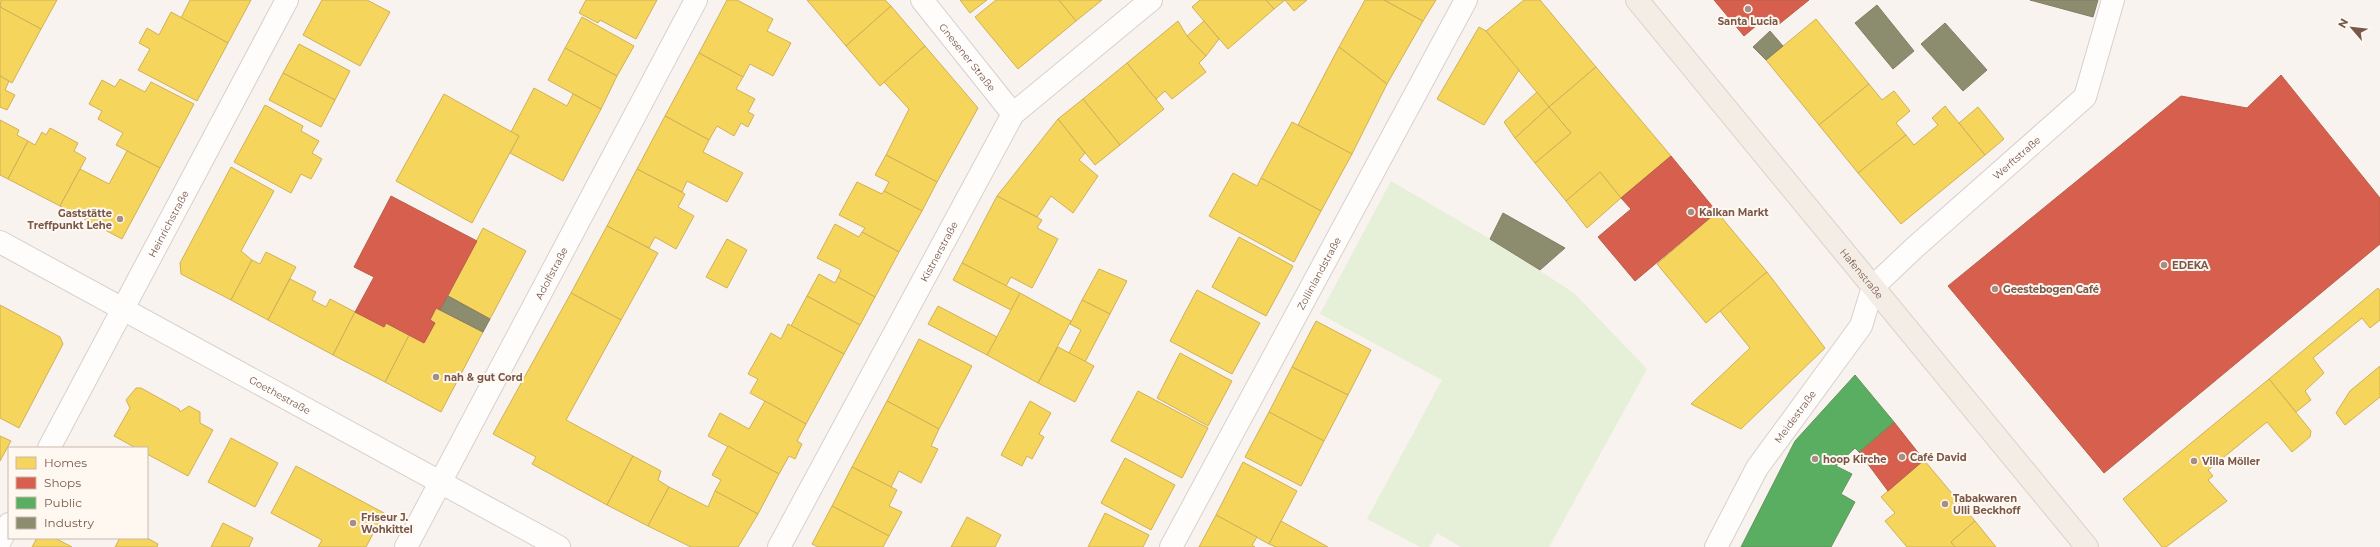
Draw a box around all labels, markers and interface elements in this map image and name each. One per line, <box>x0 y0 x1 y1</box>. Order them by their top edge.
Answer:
marker: Santa Lucia <box>1743 4 1753 14</box>
north arrow <box>2332 8 2372 48</box>
place label: Santa Lucia <box>1718 15 1778 28</box>
text: N <box>2335 16 2351 31</box>
street label: Gnesener Straße <box>936 21 998 94</box>
street label: Werftstraße <box>1990 133 2043 182</box>
street label: Heinrichstraße <box>146 188 192 260</box>
place label: Kalkan Markt <box>1699 206 1769 219</box>
place label: Gaststätte Treffpunkt Lehe <box>28 207 112 232</box>
marker: Kalkan Markt <box>1686 207 1696 217</box>
marker: Gaststätte Treffpunkt Lehe <box>115 214 125 224</box>
street label: Kistnerstraße <box>918 219 961 284</box>
street label: Zollinlandstraße <box>1294 235 1344 312</box>
street label: Adolfstraße <box>532 245 571 302</box>
street label: Hafenstraße <box>1837 246 1886 302</box>
place label: EDEKA <box>2172 259 2209 272</box>
marker: EDEKA <box>2159 260 2169 270</box>
place label: Geestebogen Café <box>2003 283 2099 296</box>
marker: Geestebogen Café <box>1990 284 2000 294</box>
place label: nah & gut Cord <box>444 371 523 384</box>
marker: nah & gut Cord <box>431 372 441 382</box>
street label: Goethestraße <box>247 373 313 417</box>
street label: Meidestraße <box>1772 388 1819 446</box>
legend <box>8 447 148 539</box>
place label: Café David <box>1910 451 1967 464</box>
marker: Café David <box>1897 452 1907 462</box>
place label: hoop Kirche <box>1823 453 1887 466</box>
marker: hoop Kirche <box>1810 454 1820 464</box>
text: Homes <box>44 455 87 470</box>
place label: Villa Möller <box>2201 455 2261 468</box>
marker: Villa Möller <box>2189 456 2199 466</box>
text: Shops <box>44 475 81 490</box>
place label: Tabakwaren Ulli Beckhoff <box>1953 492 2022 517</box>
text: Public <box>44 495 82 510</box>
marker: Tabakwaren Ulli Beckhoff <box>1940 499 1950 509</box>
place label: Friseur J. Wohkittel <box>361 511 413 536</box>
text: Industry <box>44 515 94 530</box>
marker: Friseur J. Wohkittel <box>348 518 358 528</box>

